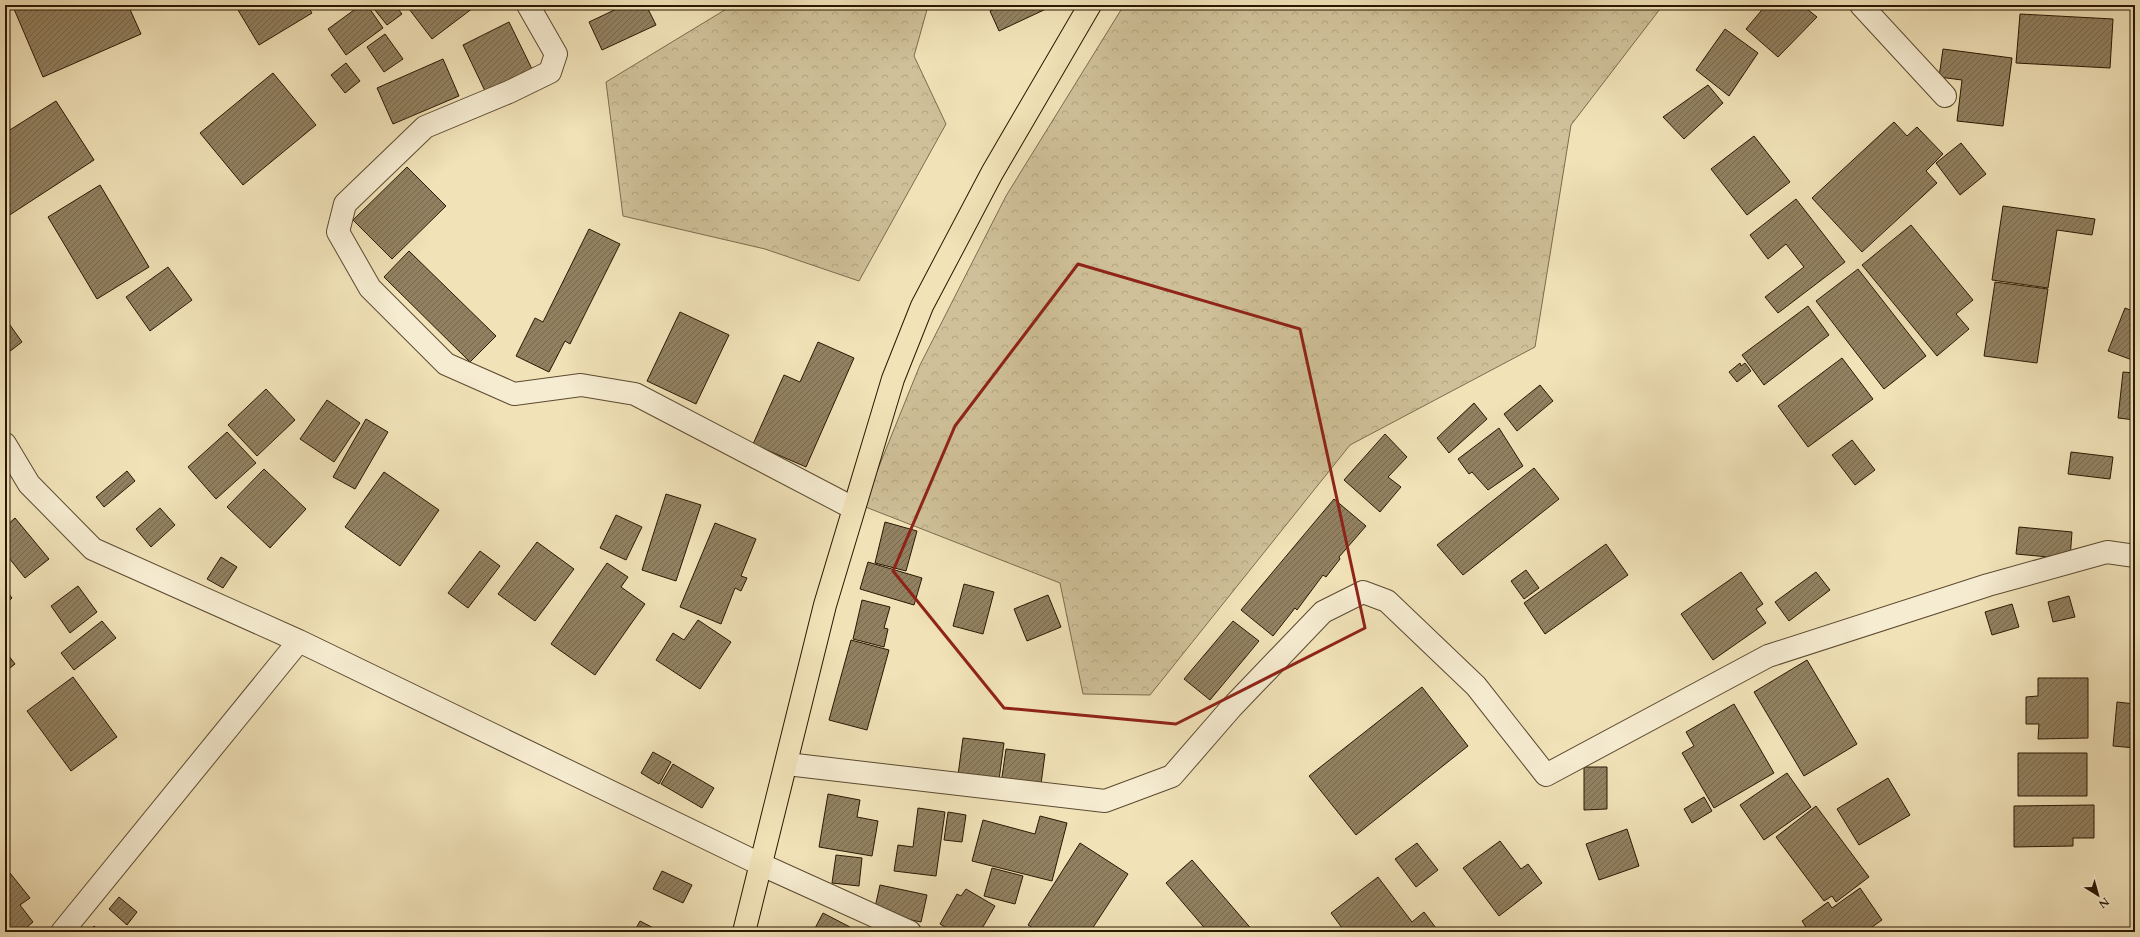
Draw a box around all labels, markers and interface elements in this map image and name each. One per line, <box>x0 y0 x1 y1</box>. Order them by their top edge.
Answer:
north arrow <box>2078 875 2118 915</box>
text: N <box>2095 894 2112 912</box>

